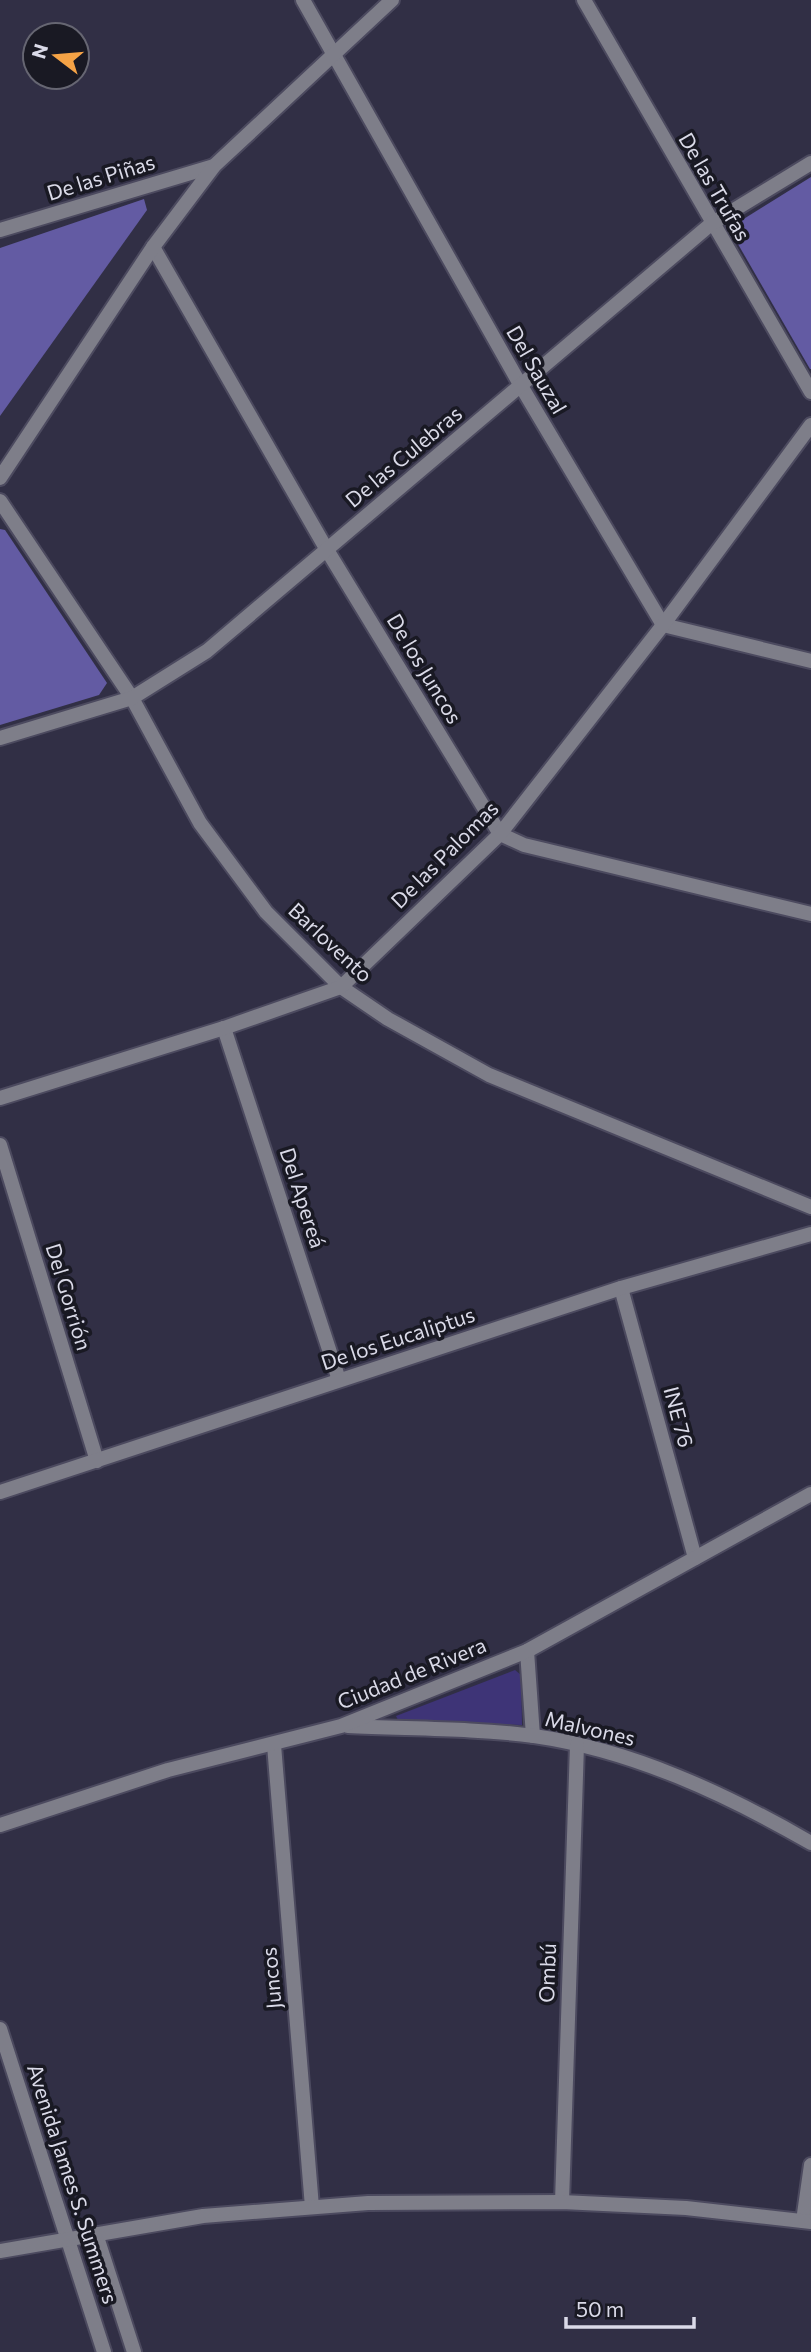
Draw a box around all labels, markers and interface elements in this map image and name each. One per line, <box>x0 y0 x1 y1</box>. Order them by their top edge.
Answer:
north arrow <box>21 21 91 91</box>
text: N <box>26 41 52 61</box>
street label: De las Trufas <box>674 128 756 245</box>
street label: De las Piñas <box>44 148 158 205</box>
street label: Del Sauzal <box>502 321 573 418</box>
street label: De las Culebras <box>340 400 466 512</box>
street label: De los Juncos <box>383 609 468 728</box>
street label: De las Palomas <box>385 795 503 913</box>
street label: Barlovento <box>284 897 378 987</box>
street label: Del Apereá <box>275 1144 331 1251</box>
street label: Del Gorrión <box>41 1240 98 1353</box>
street label: De los Eucaliptus <box>317 1301 478 1374</box>
street label: INE 76 <box>659 1383 700 1450</box>
street label: Ciudad de Rivera <box>333 1631 489 1714</box>
street label: Malvones <box>543 1705 638 1750</box>
street label: Ombú <box>533 1943 560 2003</box>
street label: Juncos <box>255 1946 286 2010</box>
street label: Avenida James S. Summers <box>23 2061 124 2306</box>
scale bar <box>566 2286 694 2330</box>
text: 50 m <box>576 2296 624 2321</box>

